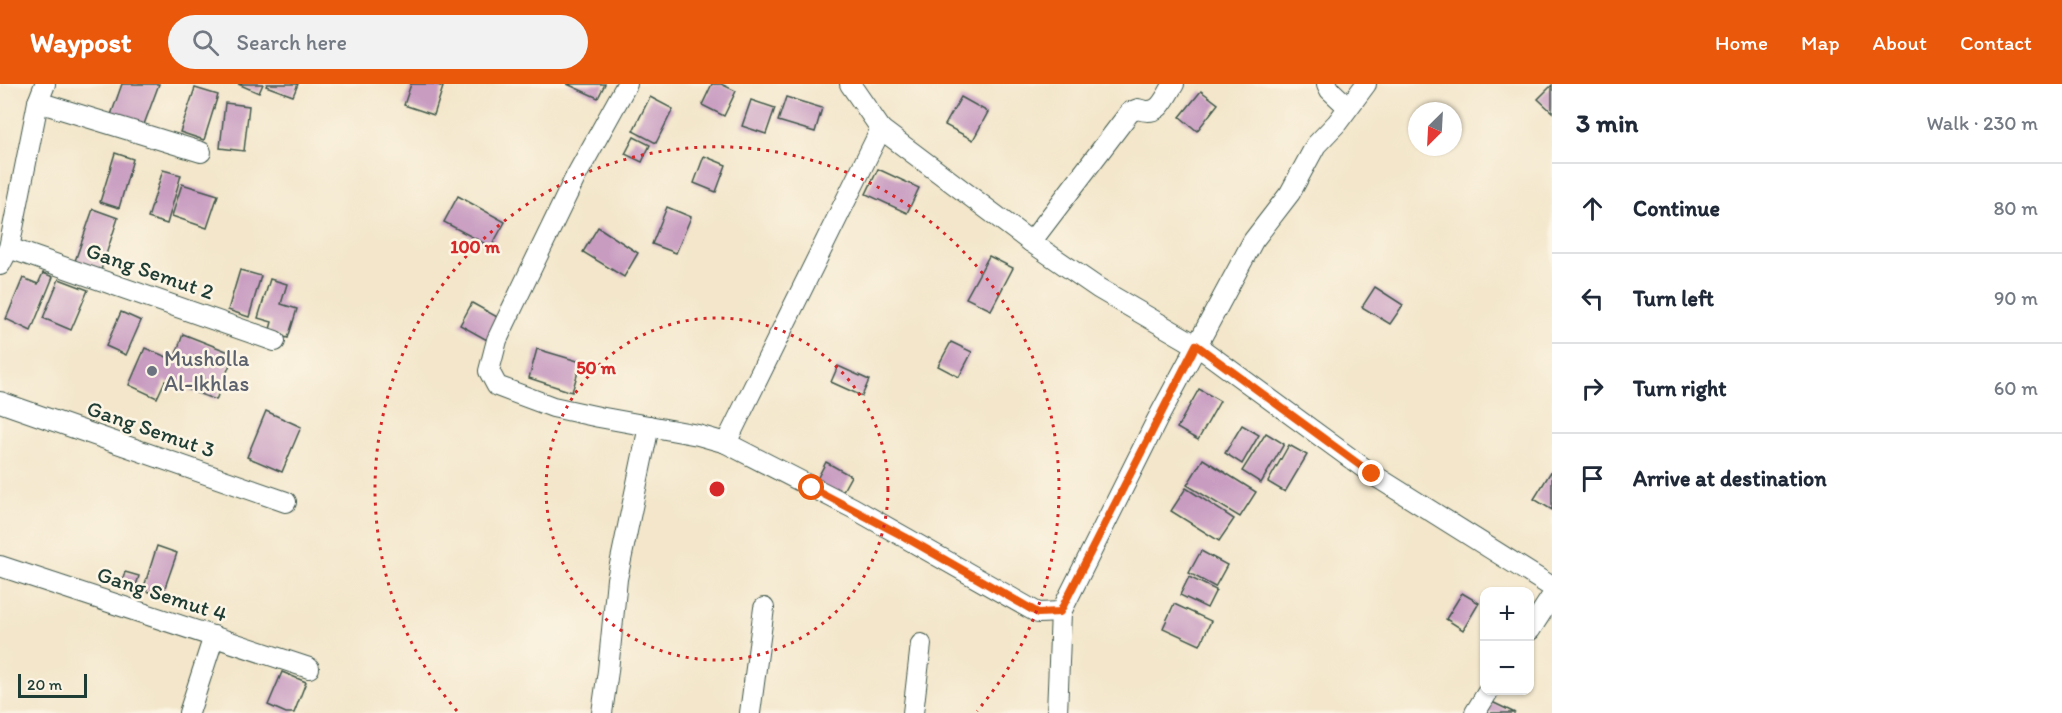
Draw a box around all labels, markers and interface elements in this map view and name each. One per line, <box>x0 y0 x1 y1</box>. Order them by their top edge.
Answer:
search box <box>168 15 588 69</box>
text: Waypost <box>30 25 132 59</box>
icon: search <box>189 26 222 59</box>
text: Search here <box>237 29 347 56</box>
text: Home <box>1715 30 1768 55</box>
text: Map <box>1801 30 1840 55</box>
text: About <box>1873 30 1927 55</box>
text: Contact <box>1960 30 2032 55</box>
north arrow <box>1408 102 1462 156</box>
text: 3 min <box>1576 107 1638 139</box>
text: Walk · 230 m <box>1926 111 2038 135</box>
icon: ahead <box>1576 192 1609 225</box>
text: Continue <box>1633 195 1720 222</box>
text: 80 m <box>1993 196 2038 220</box>
street label: Gang Semut 2 <box>82 236 218 306</box>
text: 100 m <box>450 236 501 258</box>
icon: left <box>1576 282 1609 315</box>
text: Turn left <box>1633 285 1714 312</box>
text: 90 m <box>1994 286 2038 310</box>
place label: Musholla Al-Ikhlas <box>164 345 250 397</box>
text: 50 m <box>576 357 617 379</box>
marker: Musholla Al-Ikhlas <box>145 364 159 378</box>
icon: right <box>1576 372 1609 405</box>
text: Turn right <box>1633 375 1727 402</box>
text: 60 m <box>1994 376 2038 400</box>
street label: Gang Semut 3 <box>83 394 219 464</box>
route end <box>1358 460 1384 486</box>
icon: arrive <box>1576 462 1609 495</box>
text: Arrive at destination <box>1633 465 1827 492</box>
route start <box>798 474 824 500</box>
centre of rings <box>707 479 727 499</box>
street label: Gang Semut 4 <box>94 560 230 628</box>
map controls <box>1480 587 1534 695</box>
button: + <box>1480 587 1534 641</box>
button: − <box>1480 641 1534 695</box>
scale bar <box>18 671 87 698</box>
text: 20 m <box>27 675 62 694</box>

